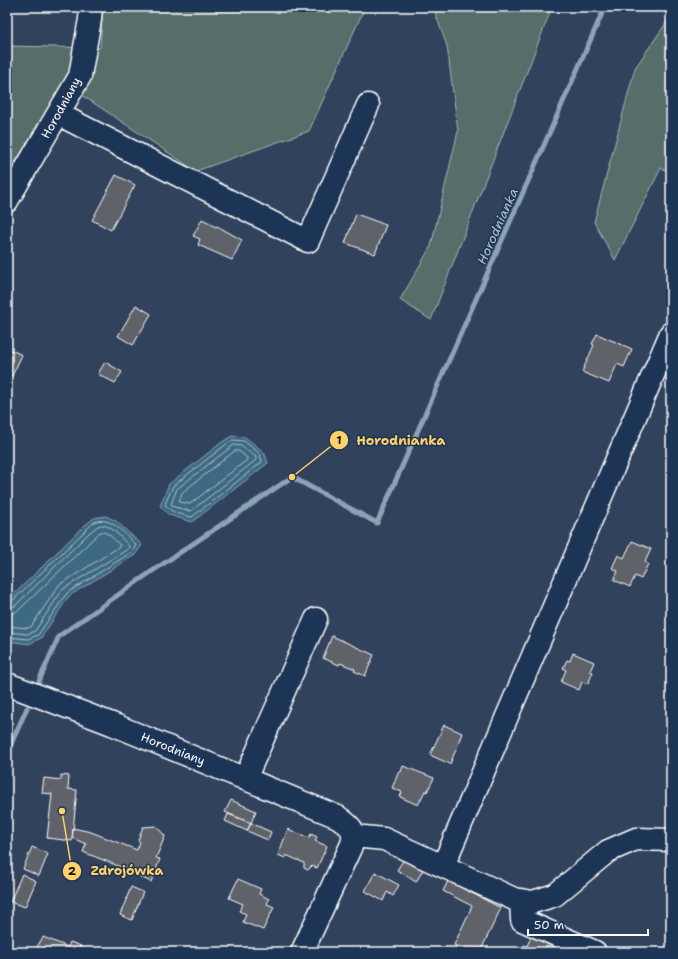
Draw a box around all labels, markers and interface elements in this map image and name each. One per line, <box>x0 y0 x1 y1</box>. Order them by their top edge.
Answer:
street label: Horodniany <box>38 74 84 142</box>
water label: Horodnianka <box>473 185 522 267</box>
callout: Horodnianka <box>329 428 454 453</box>
text: 1 <box>336 432 342 448</box>
text: Horodnianka <box>356 432 446 449</box>
street label: Horodniany <box>139 729 208 769</box>
callout: Zdrojówka <box>62 858 171 883</box>
text: Zdrojówka <box>90 862 164 879</box>
text: 2 <box>68 863 77 879</box>
scale bar <box>528 911 648 937</box>
text: 50 m <box>534 917 564 933</box>

